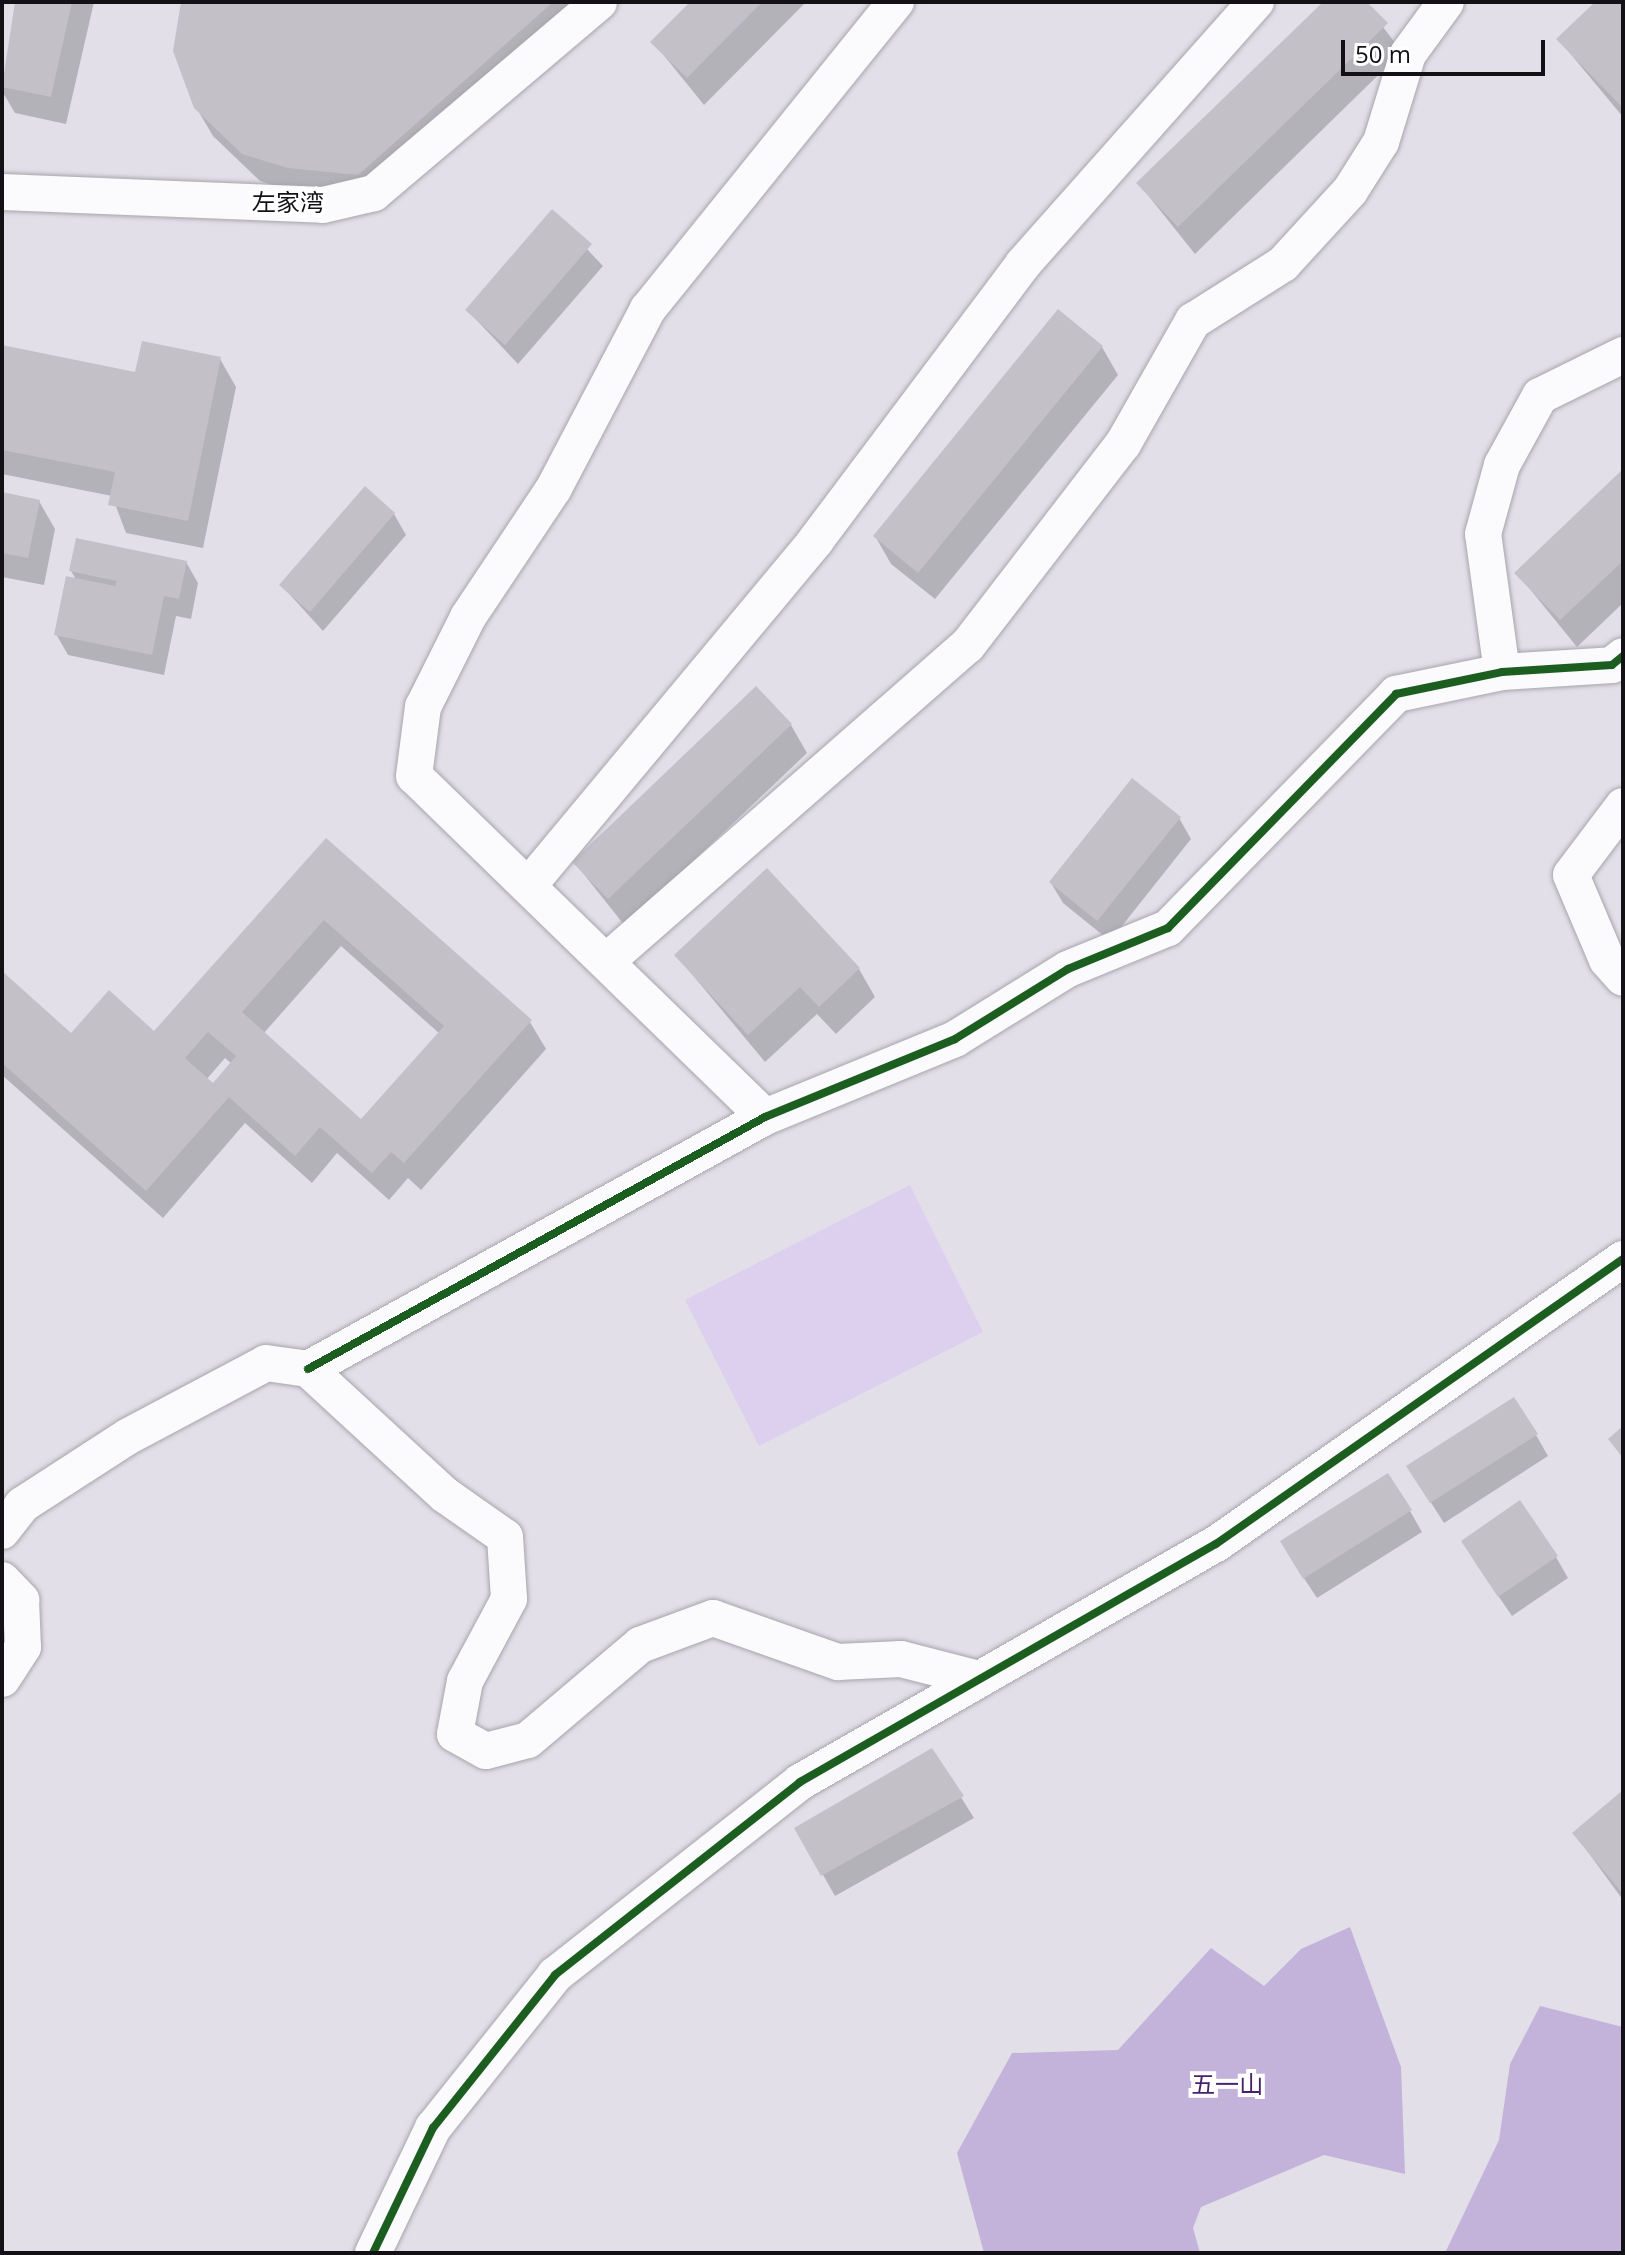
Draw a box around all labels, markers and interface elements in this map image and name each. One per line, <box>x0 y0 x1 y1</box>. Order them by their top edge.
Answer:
scale bar <box>1345 24 1549 74</box>
text: 50 m <box>1355 37 1411 70</box>
street label: 左家湾 <box>252 188 324 216</box>
park label: 五一山 <box>1191 2070 1263 2098</box>

